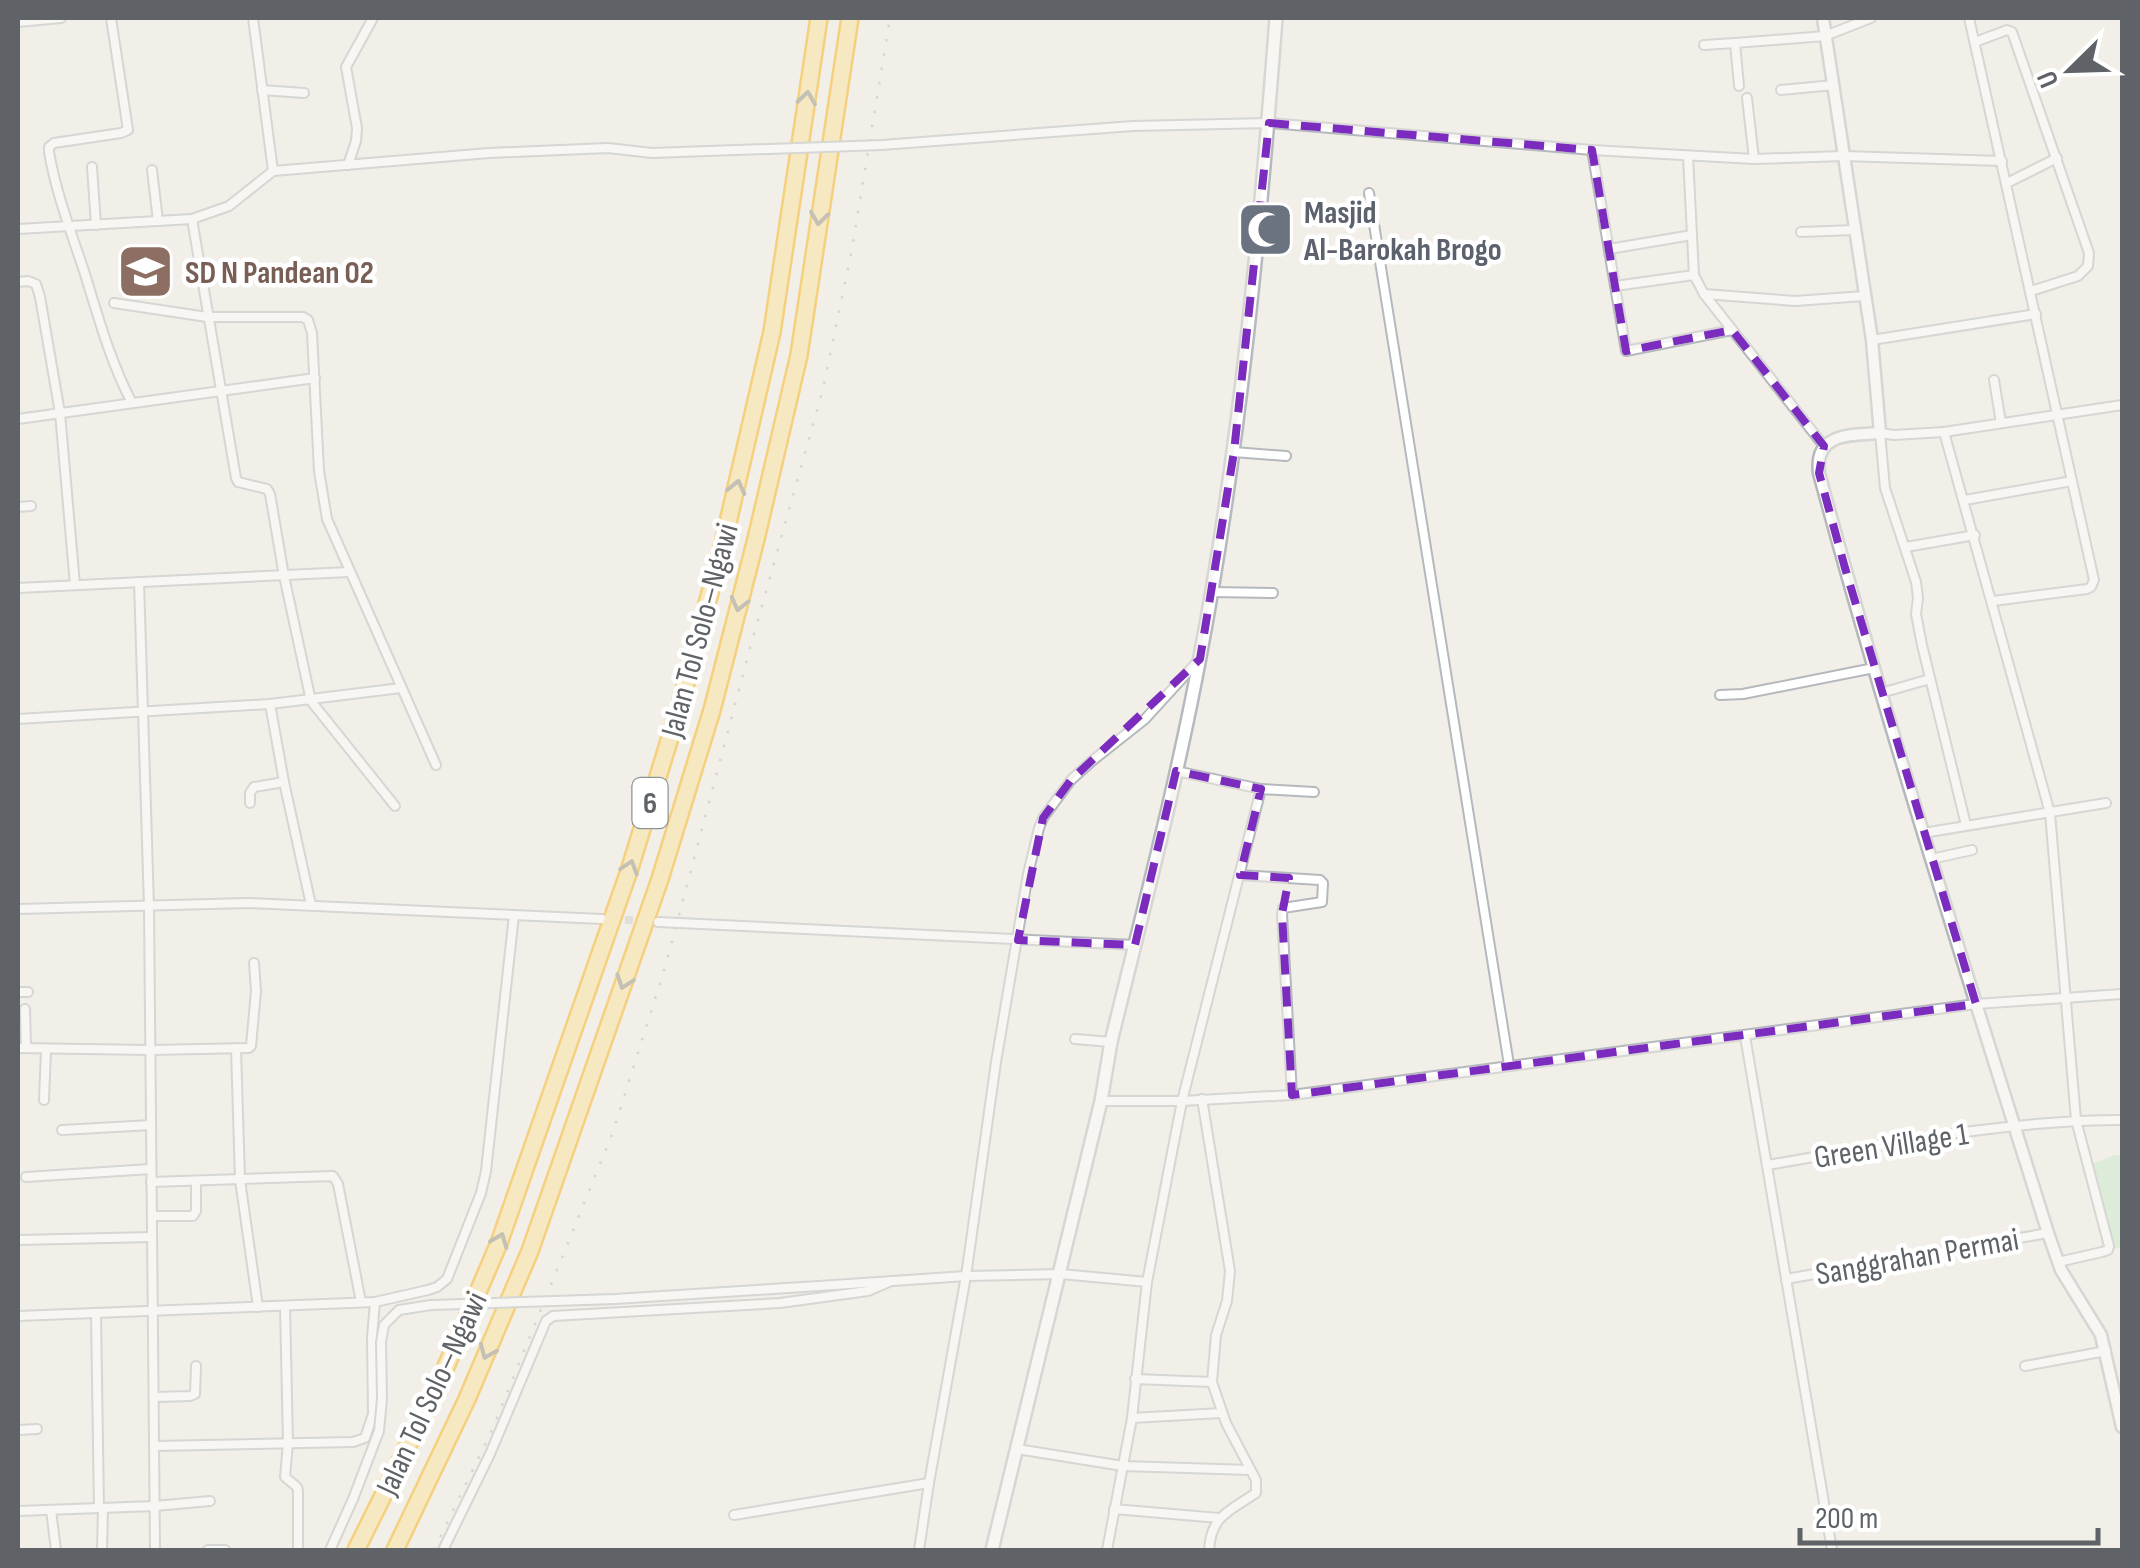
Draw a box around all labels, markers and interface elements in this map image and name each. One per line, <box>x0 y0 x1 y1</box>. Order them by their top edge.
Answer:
north arrow <box>2020 20 2120 120</box>
text: U <box>2030 66 2066 92</box>
one-way arrow <box>796 90 817 107</box>
place label: Masjid Al-Barokah Brogo <box>1303 194 1502 270</box>
mosque icon: Masjid Al-Barokah Brogo <box>1235 200 1295 260</box>
one-way arrow <box>810 209 831 226</box>
school or university icon: SD N Pandean 02 <box>116 242 176 302</box>
place label: SD N Pandean 02 <box>185 254 374 293</box>
one-way arrow <box>725 478 746 495</box>
street label: Jalan Tol Solo–Ngawi <box>653 519 748 743</box>
one-way arrow <box>730 595 751 612</box>
road number: 6 <box>632 778 668 828</box>
one-way arrow <box>618 859 639 876</box>
one-way arrow <box>616 972 636 989</box>
street label: Green Village 1 <box>1811 1115 1971 1178</box>
street label: Sanggrahan Permai <box>1813 1220 2022 1295</box>
one-way arrow <box>488 1232 508 1249</box>
street label: Jalan Tol Solo–Ngawi <box>368 1286 497 1502</box>
one-way arrow <box>479 1342 499 1360</box>
scale bar <box>1800 1483 2098 1545</box>
text: 200 m <box>1815 1501 1878 1537</box>

